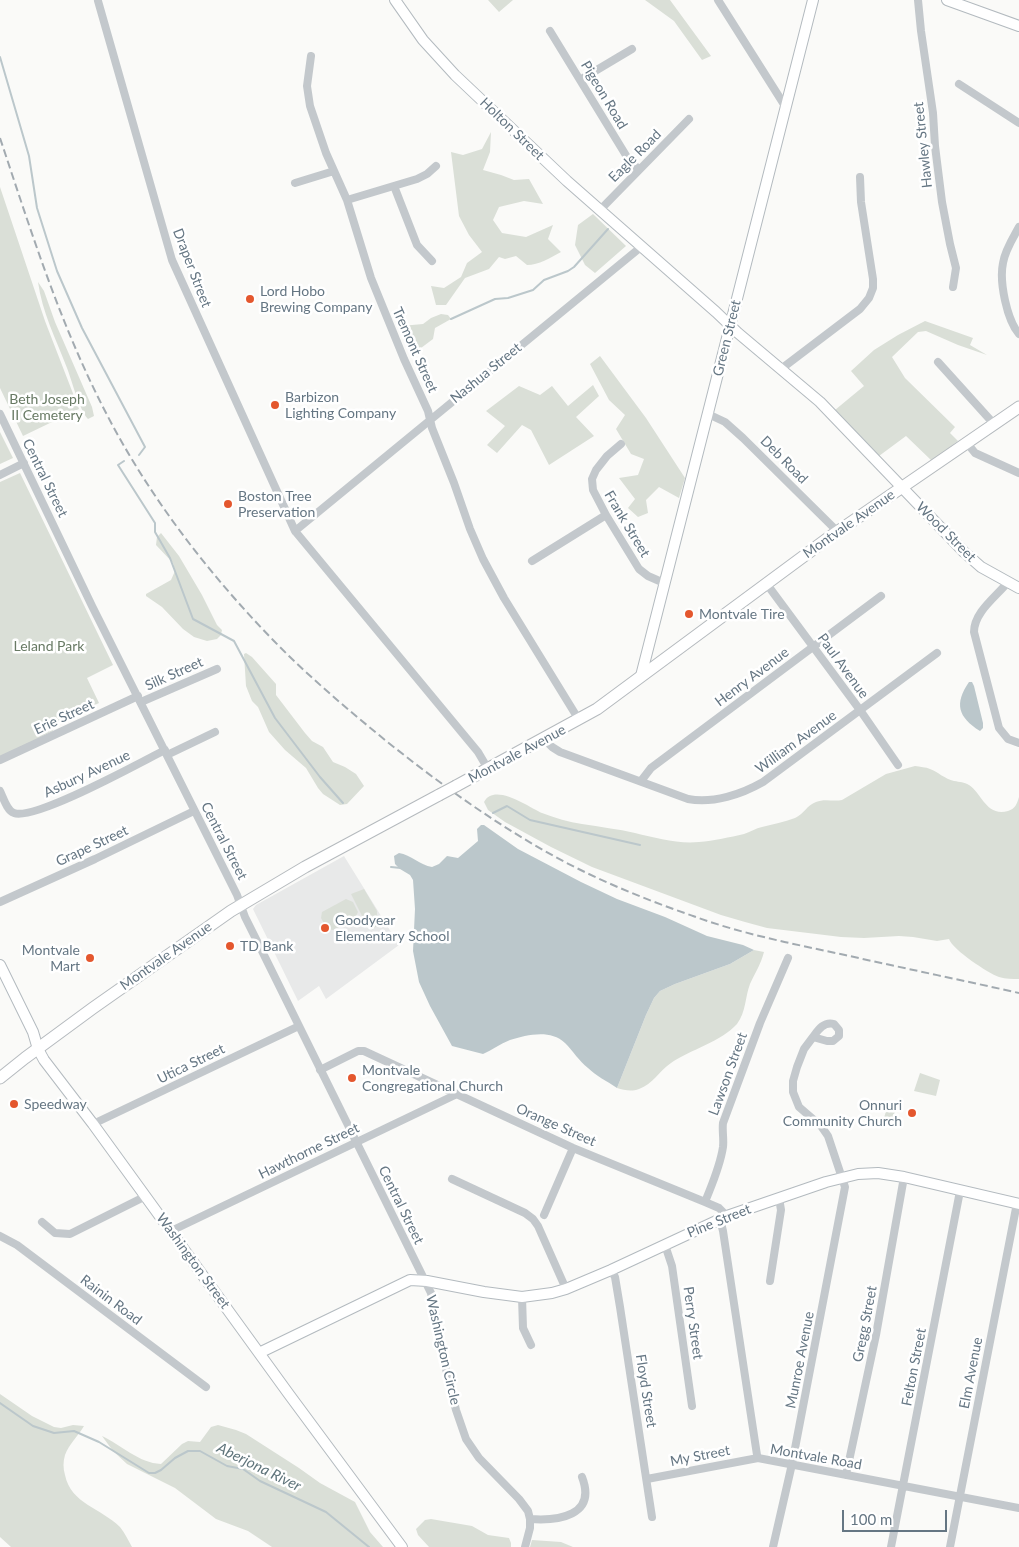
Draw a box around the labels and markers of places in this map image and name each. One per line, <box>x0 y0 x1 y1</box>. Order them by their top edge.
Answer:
place label: Lord Hobo Brewing Company <box>260 283 372 316</box>
marker: Lord Hobo Brewing Company <box>244 293 256 305</box>
place label: Barbizon Lighting Company <box>285 389 396 422</box>
marker: Barbizon Lighting Company <box>269 399 281 411</box>
place label: Boston Tree Preservation <box>238 488 315 520</box>
marker: Boston Tree Preservation <box>222 498 234 510</box>
place label: Montvale Tire <box>699 606 785 622</box>
marker: Montvale Tire <box>683 608 695 620</box>
place label: Goodyear Elementary School <box>335 912 449 944</box>
marker: Goodyear Elementary School <box>319 922 331 934</box>
place label: TD Bank <box>240 938 293 954</box>
marker: TD Bank <box>224 940 236 952</box>
place label: Montvale Mart <box>22 942 80 974</box>
marker: Montvale Mart <box>84 952 96 964</box>
place label: Montvale Congregational Church <box>362 1062 503 1094</box>
marker: Montvale Congregational Church <box>346 1072 358 1084</box>
place label: Speedway <box>24 1096 87 1112</box>
place label: Onnuri Community Church <box>783 1097 902 1130</box>
marker: Speedway <box>8 1098 20 1110</box>
marker: Onnuri Community Church <box>906 1107 918 1119</box>

